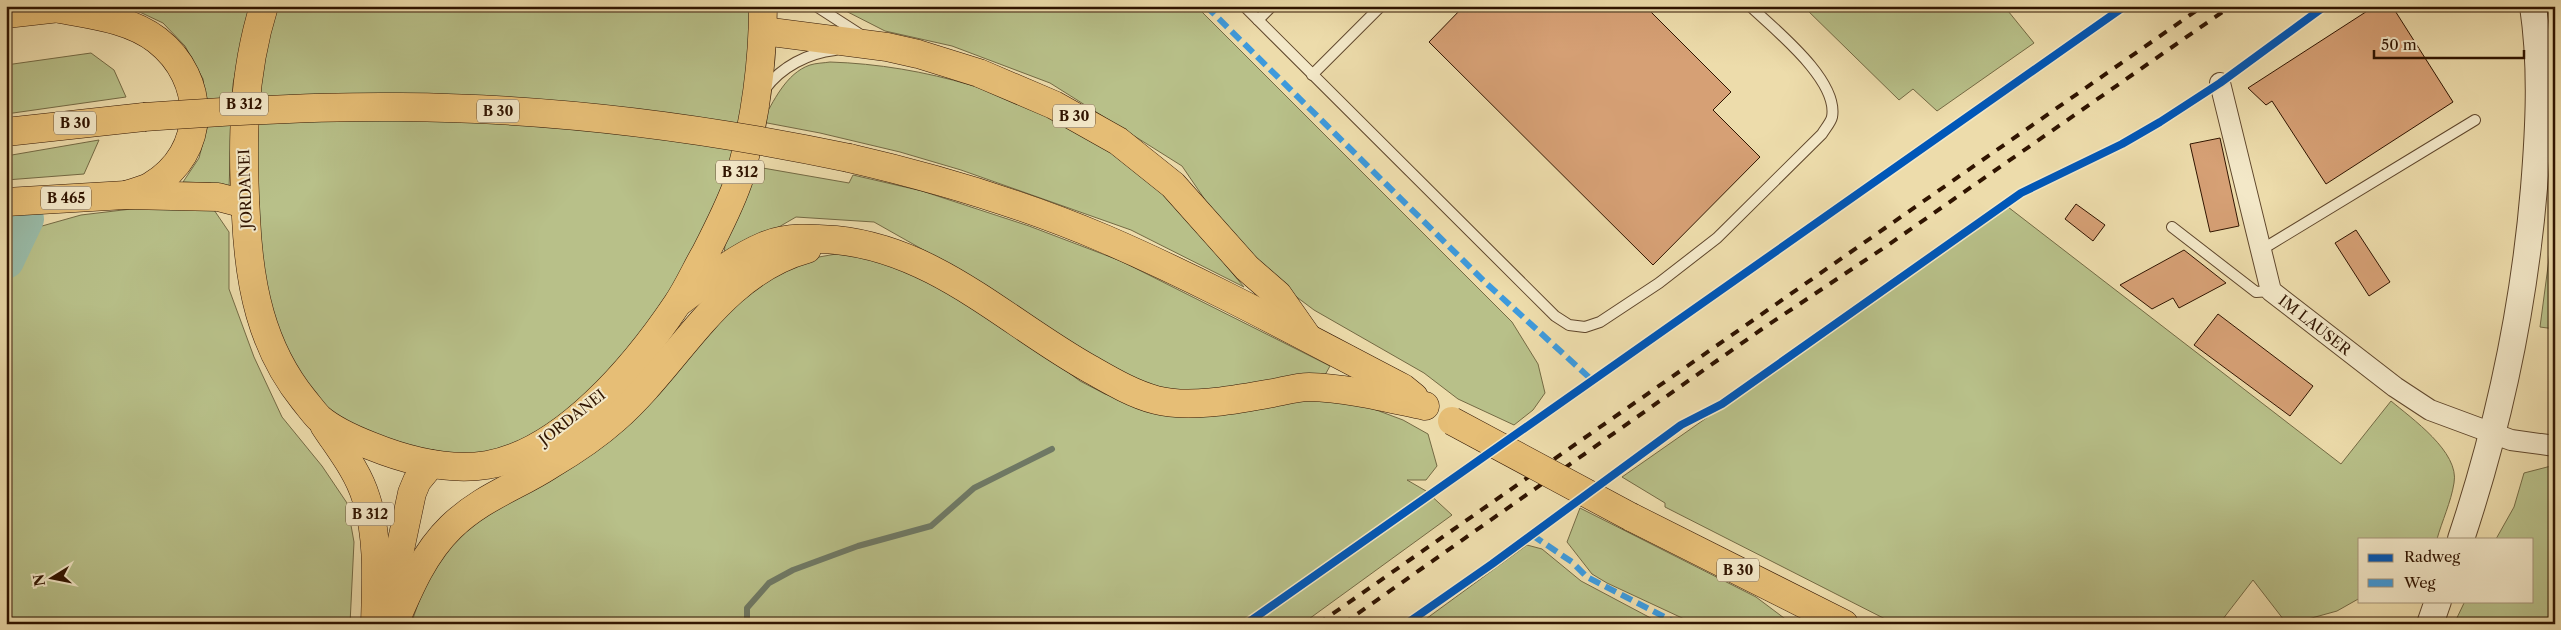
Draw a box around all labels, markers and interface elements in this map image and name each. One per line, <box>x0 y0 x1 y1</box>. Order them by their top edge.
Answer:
scale bar <box>2374 28 2524 60</box>
text: 50 m <box>2381 35 2417 54</box>
road number: B 312 <box>220 92 268 116</box>
road number: B 30 <box>477 100 519 122</box>
road number: B 30 <box>1053 104 1095 128</box>
road number: B 30 <box>54 112 96 134</box>
street label: JORDANEI <box>234 149 256 231</box>
road number: B 312 <box>716 160 764 183</box>
road number: B 465 <box>41 187 91 210</box>
street label: IM LAUSER <box>2275 291 2356 360</box>
street label: JORDANEI <box>533 385 609 450</box>
road number: B 312 <box>346 502 394 526</box>
legend <box>2358 538 2534 602</box>
text: Radweg <box>2404 547 2460 566</box>
north arrow <box>28 552 78 602</box>
road number: B 30 <box>1717 558 1759 582</box>
text: N <box>29 573 49 588</box>
text: Weg <box>2403 573 2436 592</box>

